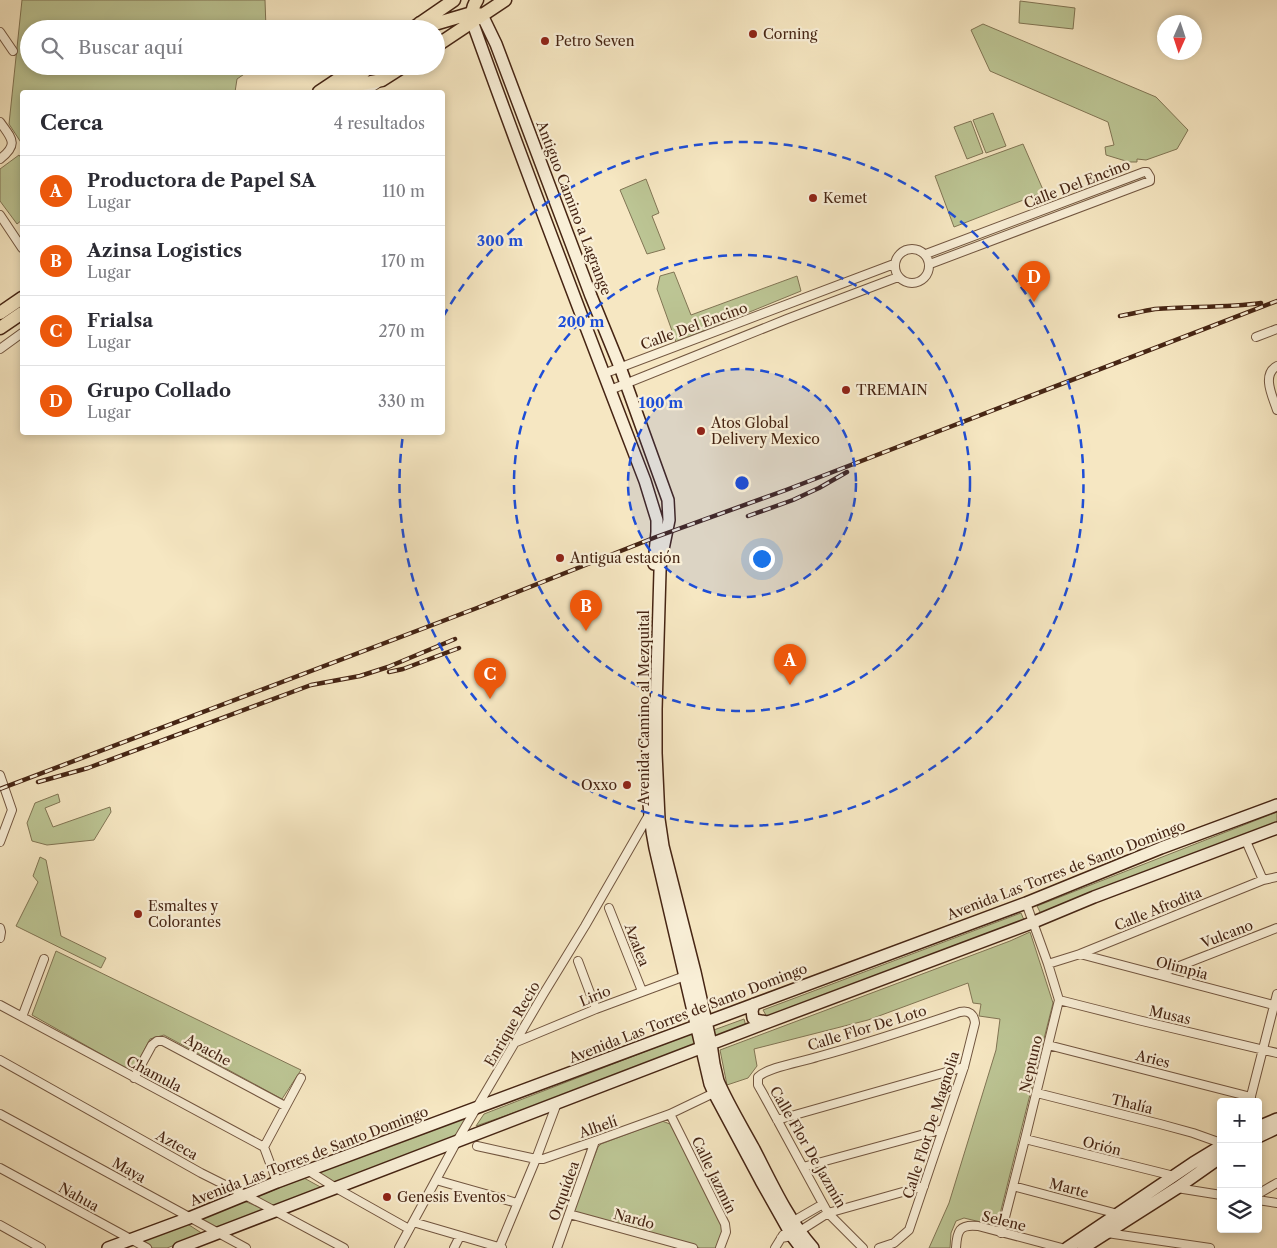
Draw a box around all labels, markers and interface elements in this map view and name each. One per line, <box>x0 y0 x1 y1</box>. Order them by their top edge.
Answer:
north arrow <box>1157 15 1202 60</box>
search box <box>20 20 445 75</box>
place label: Corning <box>763 25 818 43</box>
marker: Corning <box>747 28 759 40</box>
place label: Petro Seven <box>555 32 635 50</box>
icon: search <box>38 34 66 62</box>
marker: Petro Seven <box>539 35 551 47</box>
text: Buscar aquí <box>78 36 183 59</box>
text: Cerca <box>40 110 103 135</box>
text: 4 resultados <box>334 113 425 133</box>
street label: Antiguo Camino a Lagrange <box>532 117 616 298</box>
street label: Calle Del Encino <box>1021 155 1133 213</box>
text: Productora de Papel SA <box>87 169 316 192</box>
text: A <box>50 181 62 201</box>
text: 110 m <box>382 181 425 201</box>
place label: Kemet <box>823 189 867 207</box>
text: Lugar <box>87 192 131 212</box>
marker: Kemet <box>807 192 819 204</box>
text: 300 m <box>477 231 523 250</box>
text: Azinsa Logistics <box>87 239 242 262</box>
text: B <box>50 251 62 271</box>
text: 170 m <box>381 251 425 271</box>
pin: D <box>1018 261 1050 302</box>
text: Lugar <box>87 262 131 282</box>
street label: Calle Del Encino <box>638 298 750 354</box>
text: Frialsa <box>87 309 153 332</box>
text: 200 m <box>558 312 604 331</box>
text: C <box>50 321 62 341</box>
text: 270 m <box>379 321 425 341</box>
text: Lugar <box>87 332 131 352</box>
text: Grupo Collado <box>87 379 231 402</box>
place label: TREMAIN <box>856 381 928 399</box>
marker: TREMAIN <box>840 384 852 396</box>
text: D <box>49 391 63 411</box>
text: 330 m <box>378 391 425 411</box>
text: 100 m <box>639 393 683 412</box>
text: Lugar <box>87 402 131 422</box>
place label: Atos Global Delivery Mexico <box>710 414 820 448</box>
marker: Atos Global Delivery Mexico <box>695 425 707 437</box>
centre of rings <box>733 474 751 492</box>
your location <box>749 546 775 572</box>
place label: Antigua estación <box>569 549 681 567</box>
marker: Antigua estación <box>554 552 566 564</box>
pin: B <box>570 590 602 631</box>
street label: Avenida Camino al Mezquital <box>635 610 653 807</box>
pin: A <box>774 644 806 685</box>
pin: C <box>474 658 506 699</box>
place label: Oxxo <box>581 776 617 794</box>
marker: Oxxo <box>621 779 633 791</box>
street label: Avenida Las Torres de Santo Domingo <box>943 816 1188 924</box>
street label: Calle Afrodita <box>1112 883 1205 935</box>
place label: Esmaltes y Colorantes <box>148 897 221 931</box>
marker: Esmaltes y Colorantes <box>132 908 144 920</box>
street label: Vulcano <box>1198 916 1256 952</box>
street label: Azalea <box>620 920 654 970</box>
street label: Olimpia <box>1154 952 1211 984</box>
street label: Avenida Las Torres de Santo Domingo <box>565 959 810 1067</box>
street label: Enrique Recio <box>480 978 544 1070</box>
street label: Lirio <box>577 982 613 1010</box>
street label: Calle Flor De Loto <box>805 1001 929 1055</box>
street label: Musas <box>1147 1001 1193 1029</box>
street label: Apache <box>181 1029 235 1070</box>
street label: Neptuno <box>1016 1033 1046 1095</box>
street label: Aries <box>1133 1046 1172 1072</box>
street label: Calle Flor De Magnolia <box>899 1048 964 1201</box>
street label: Chamula <box>123 1052 185 1096</box>
street label: Calle Flor De Jazmín <box>766 1083 850 1211</box>
street label: Thalía <box>1109 1090 1155 1118</box>
map controls <box>1217 1098 1262 1233</box>
button: + <box>1217 1098 1262 1143</box>
street label: Avenida Las Torres de Santo Domingo <box>186 1102 431 1210</box>
street label: Alhelí <box>575 1112 620 1142</box>
street label: Azteca <box>152 1126 202 1164</box>
street label: Orión <box>1081 1133 1123 1160</box>
street label: Calle Jazmín <box>688 1134 740 1217</box>
button: − <box>1217 1143 1262 1188</box>
street label: Maya <box>109 1153 150 1187</box>
street label: Orquídea <box>545 1158 583 1223</box>
street label: Marte <box>1047 1174 1091 1202</box>
street label: Nahua <box>56 1179 103 1216</box>
place label: Genesis Eventos <box>397 1188 506 1206</box>
button: layers <box>1217 1188 1262 1233</box>
marker: Genesis Eventos <box>381 1191 393 1203</box>
street label: Nardo <box>612 1205 656 1233</box>
street label: Selene <box>980 1207 1028 1235</box>

